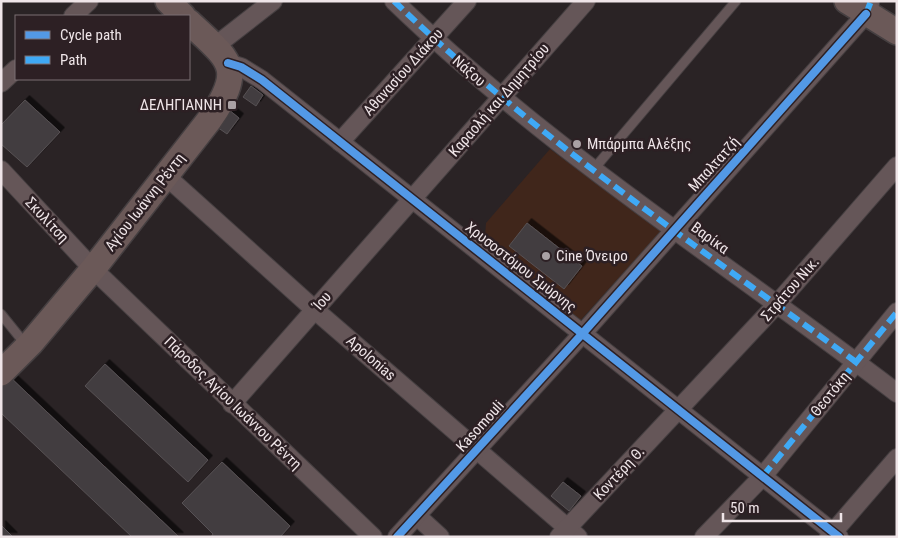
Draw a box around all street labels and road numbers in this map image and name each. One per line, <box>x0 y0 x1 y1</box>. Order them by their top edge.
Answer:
street label: Αθανασίου Διάκου <box>359 25 447 119</box>
street label: Καραολή και Δημητρίου <box>445 40 553 160</box>
street label: Νάξου <box>449 52 489 90</box>
street label: Μπαλτατζή <box>685 133 743 195</box>
street label: Αγίου Ιωάννη Ρέντη <box>101 149 189 255</box>
street label: Σκυλίτση <box>21 194 73 246</box>
street label: Χρυσοστόμου Σμύρνης <box>462 218 580 316</box>
street label: Βαρίκα <box>688 218 733 258</box>
street label: Στράτου Νικ. <box>757 253 823 325</box>
street label: Ίου <box>308 288 335 315</box>
street label: Apolonias <box>343 332 399 384</box>
street label: Πάροδος Αγίου Ιωάννου Ρέντη <box>161 333 305 473</box>
street label: Θεοτόκη <box>806 368 854 420</box>
street label: Kasomouli <box>452 397 508 455</box>
street label: Κοντέρη Θ. <box>590 443 648 503</box>

